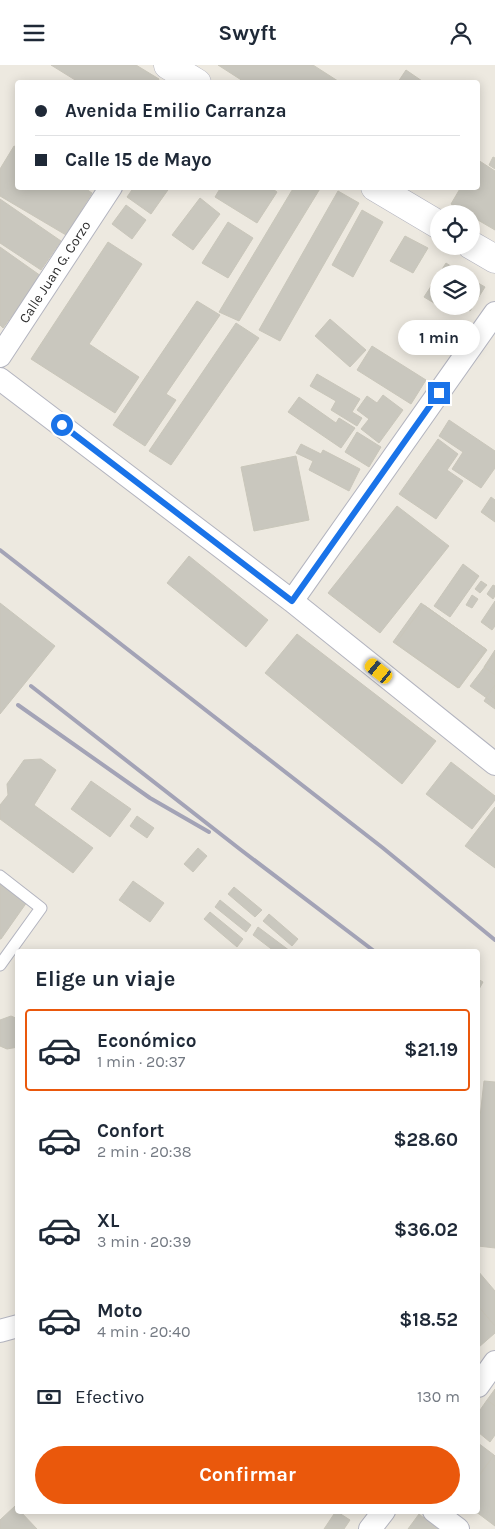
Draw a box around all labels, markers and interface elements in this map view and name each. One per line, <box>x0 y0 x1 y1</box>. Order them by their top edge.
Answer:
icon: menu <box>20 19 48 47</box>
icon: person <box>447 19 475 47</box>
text: Swyft <box>218 20 277 46</box>
text: Avenida Emilio Carranza <box>65 100 287 122</box>
text: Calle 15 de Mayo <box>65 149 212 171</box>
map controls <box>430 205 480 315</box>
button: locate <box>430 205 480 255</box>
street label: Calle Juan G. Corzo <box>16 218 94 326</box>
button: layers <box>430 265 480 315</box>
callout: 1 min <box>398 320 480 355</box>
text: 1 min <box>419 328 459 347</box>
route end <box>428 382 450 404</box>
route start <box>51 414 73 436</box>
car <box>362 656 395 686</box>
text: Elige un viaje <box>35 966 175 992</box>
icon: car <box>37 1028 82 1073</box>
text: Económico <box>97 1030 197 1052</box>
text: $21.19 <box>404 1039 458 1061</box>
text: 1 min · 20:37 <box>97 1052 185 1071</box>
icon: car <box>37 1118 82 1163</box>
text: Confort <box>97 1120 164 1142</box>
text: $28.60 <box>393 1129 458 1151</box>
text: 2 min · 20:38 <box>97 1142 192 1161</box>
icon: car <box>37 1208 82 1253</box>
text: XL <box>97 1210 119 1232</box>
text: $36.02 <box>394 1219 458 1241</box>
text: 3 min · 20:39 <box>97 1232 191 1251</box>
icon: car <box>37 1298 82 1343</box>
text: Moto <box>97 1300 143 1322</box>
text: $18.52 <box>399 1309 458 1331</box>
text: 4 min · 20:40 <box>97 1322 190 1341</box>
icon: cash <box>35 1383 63 1411</box>
text: Efectivo <box>75 1386 144 1408</box>
text: 130 m <box>417 1387 460 1406</box>
button: Confirmar <box>35 1446 460 1504</box>

